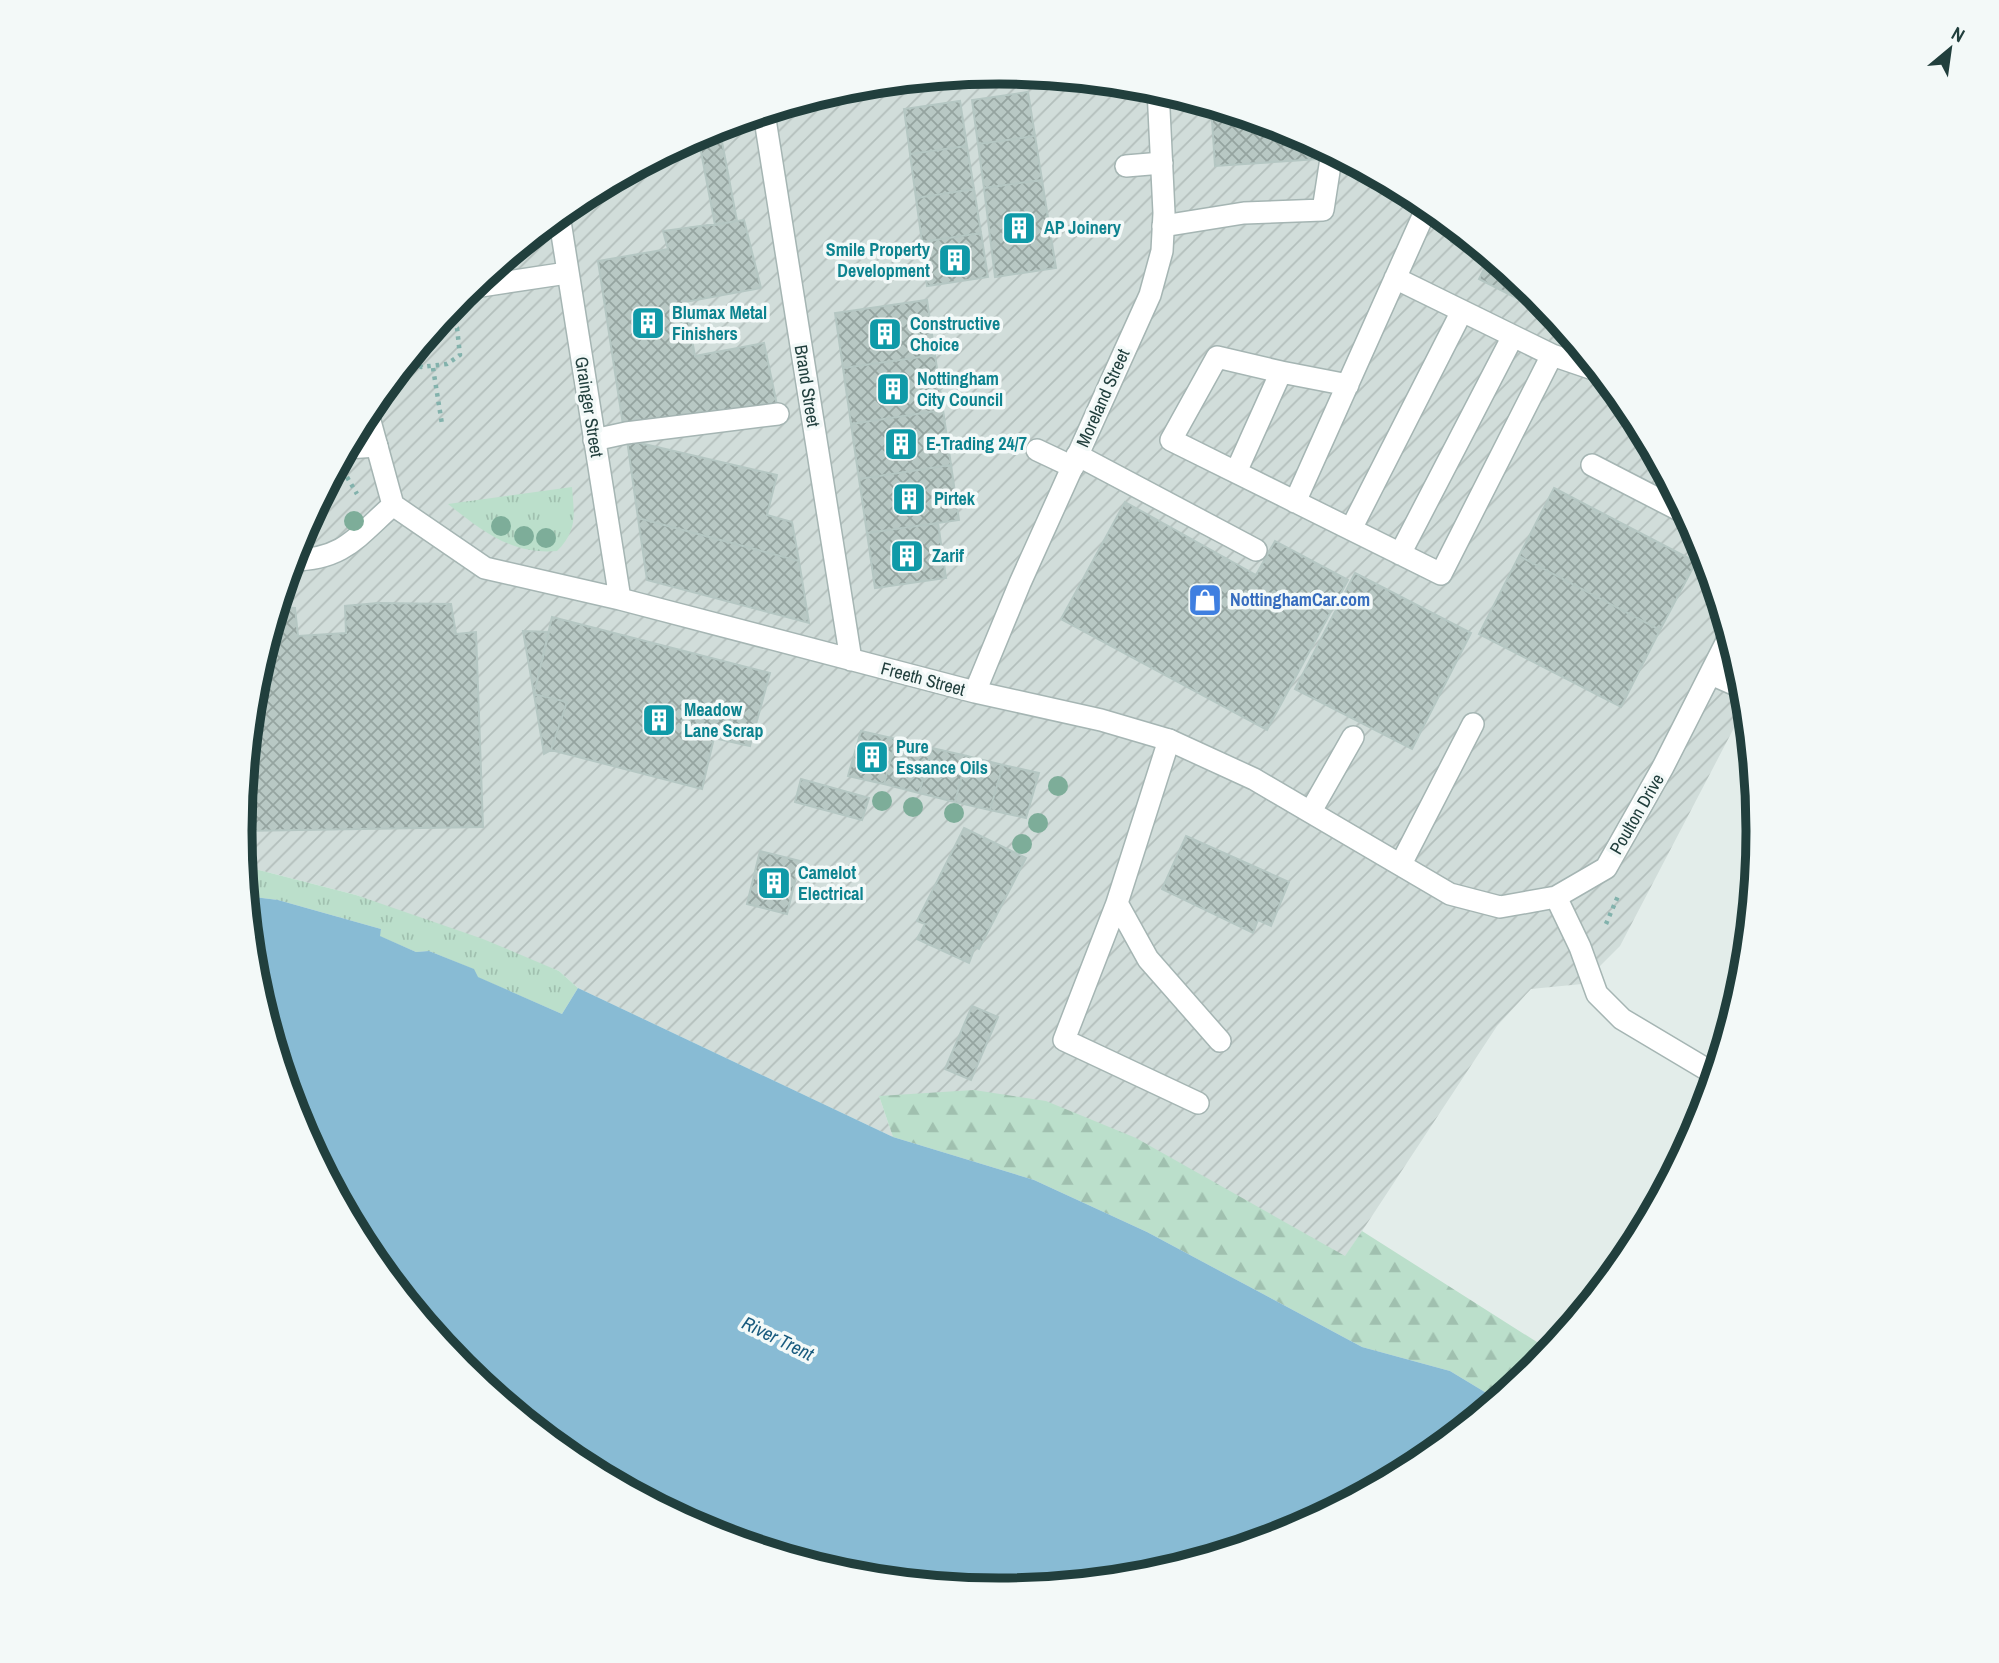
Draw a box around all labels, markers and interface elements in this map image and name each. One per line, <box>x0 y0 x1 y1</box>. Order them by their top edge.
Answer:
north arrow <box>1915 14 1985 84</box>
text: N <box>1947 20 1969 48</box>
building icon: AP Joinery <box>1000 209 1038 247</box>
place label: AP Joinery <box>1044 215 1122 240</box>
place label: Smile Property Development <box>826 237 931 283</box>
building icon: Smile Property Development <box>936 241 974 279</box>
place label: Blumax Metal Finishers <box>672 300 767 346</box>
building icon: Blumax Metal Finishers <box>629 304 667 342</box>
place label: Constructive Choice <box>910 311 1000 357</box>
building icon: Constructive Choice <box>866 315 904 353</box>
street label: Brand Street <box>789 343 826 429</box>
street label: Moreland Street <box>1070 345 1135 451</box>
street label: Grainger Street <box>569 355 610 459</box>
place label: Nottingham City Council <box>917 366 1003 412</box>
building icon: Nottingham City Council <box>874 370 912 408</box>
building icon: E-Trading 24/7 <box>882 425 920 463</box>
place label: E-Trading 24/7 <box>926 431 1027 456</box>
building icon: Pirtek <box>890 480 928 518</box>
place label: Pirtek <box>934 486 976 511</box>
building icon: Zarif <box>888 537 926 575</box>
place label: Zarif <box>932 543 964 568</box>
shop icon: NottinghamCar.com <box>1186 581 1224 619</box>
place label: NottinghamCar.com <box>1230 587 1370 612</box>
street label: Freeth Street <box>878 655 968 702</box>
place label: Meadow Lane Scrap <box>684 697 764 743</box>
building icon: Meadow Lane Scrap <box>640 701 678 739</box>
place label: Pure Essance Oils <box>896 734 988 780</box>
building icon: Pure Essance Oils <box>853 738 891 776</box>
street label: Poulton Drive <box>1603 769 1670 859</box>
place label: Camelot Electrical <box>798 860 864 906</box>
building icon: Camelot Electrical <box>755 864 793 902</box>
water label: River Trent <box>738 1309 819 1367</box>

